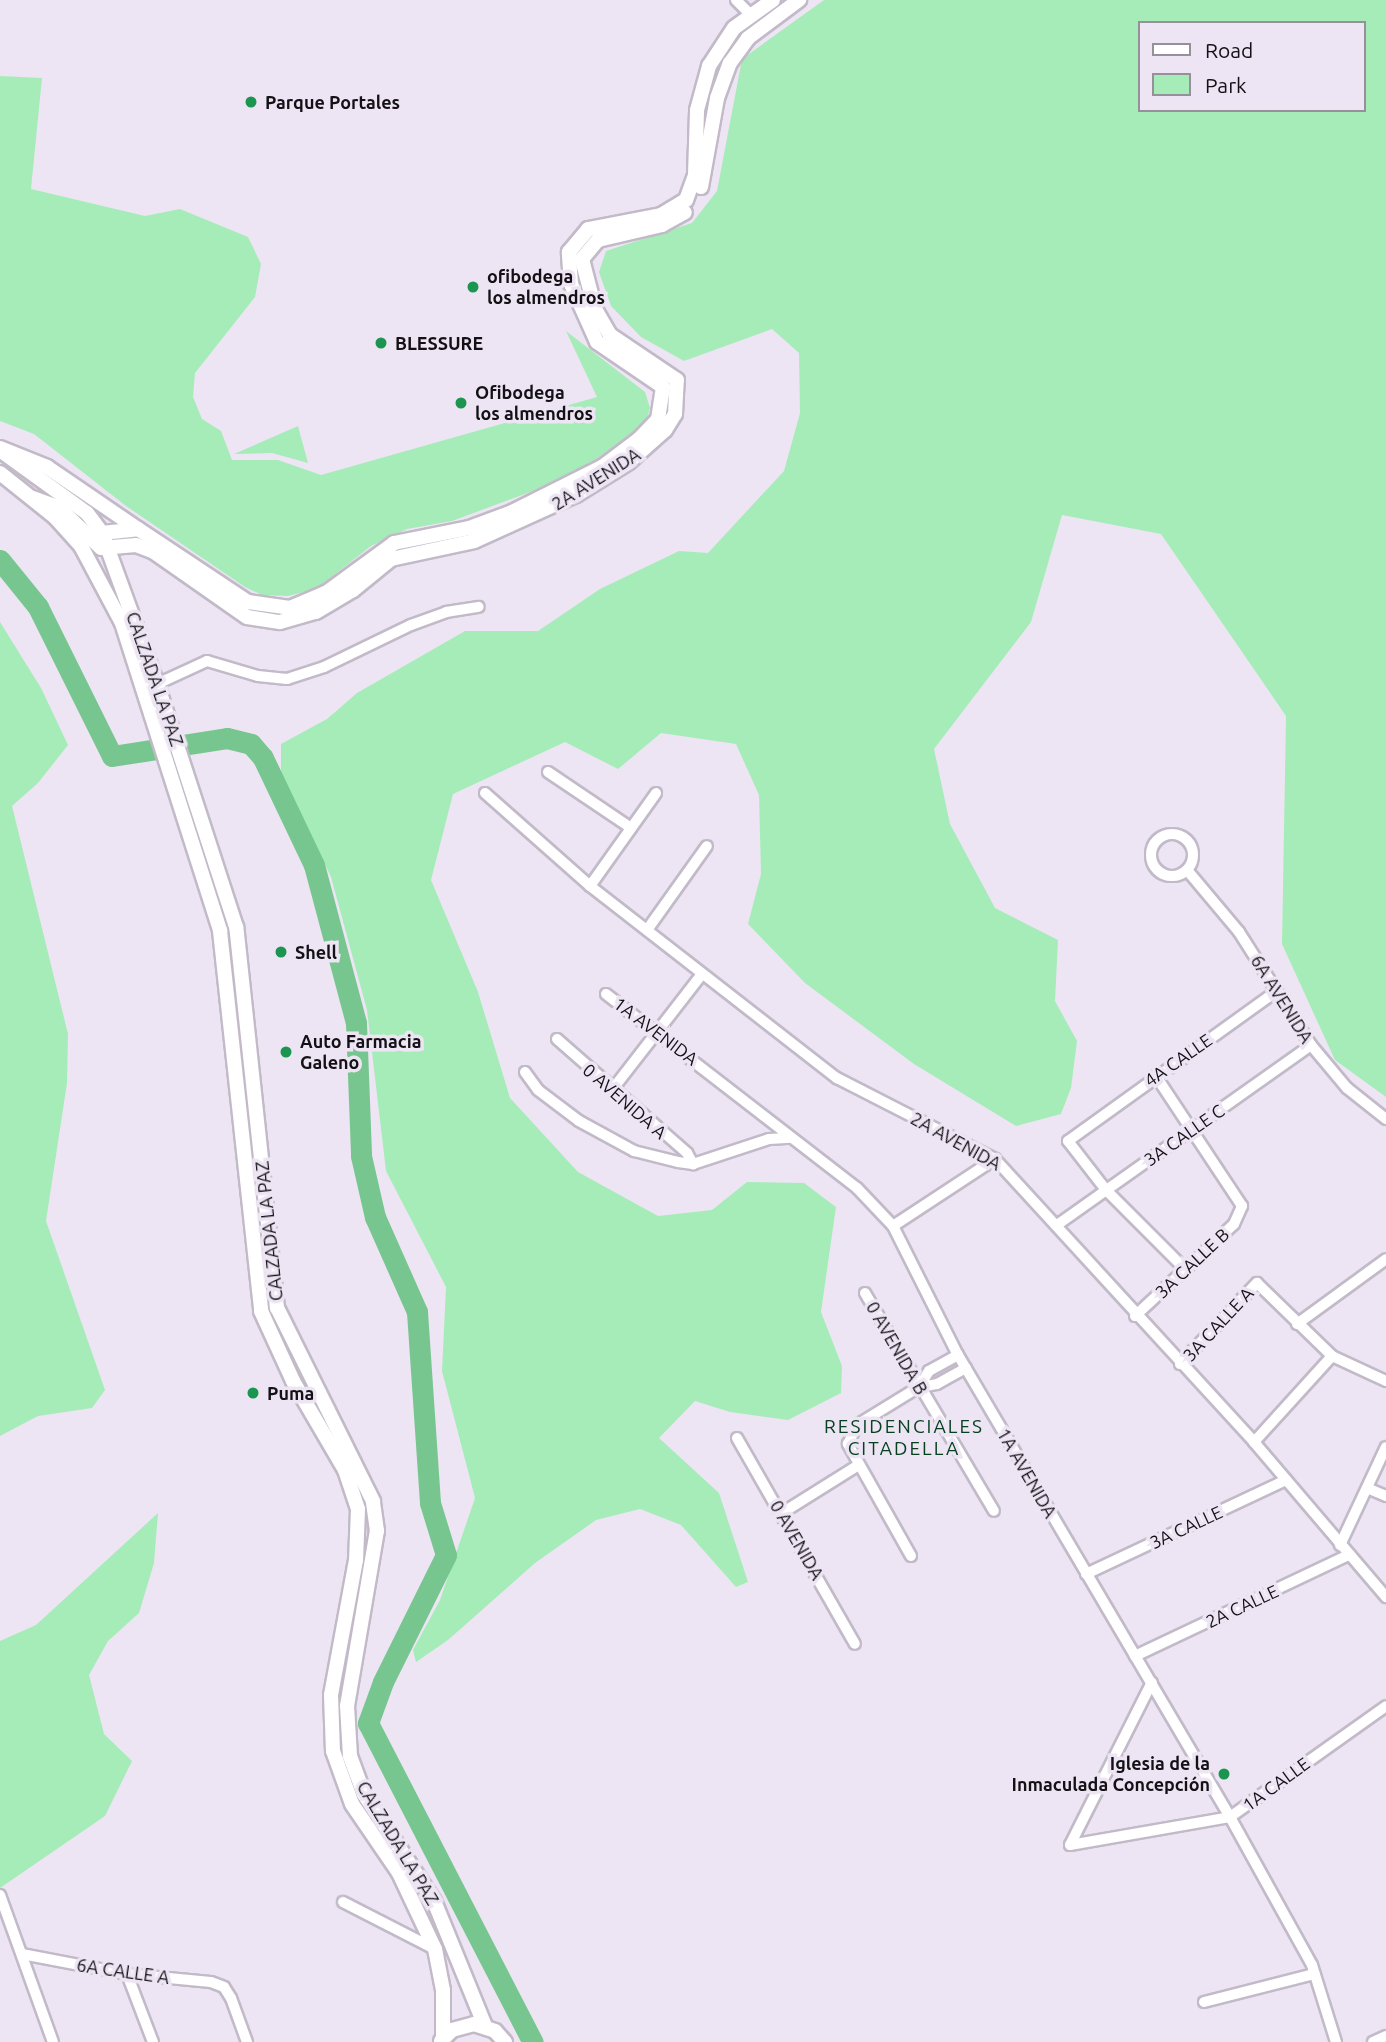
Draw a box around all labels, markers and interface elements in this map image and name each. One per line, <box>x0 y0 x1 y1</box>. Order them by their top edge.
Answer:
legend <box>1138 21 1365 112</box>
text: Road <box>1205 38 1253 62</box>
text: Park <box>1205 73 1247 97</box>
place label: Parque Portales <box>265 91 400 113</box>
marker: Parque Portales <box>243 94 259 110</box>
place label: ofibodega los almendros <box>487 266 605 308</box>
marker: ofibodega los almendros <box>465 279 481 295</box>
place label: BLESSURE <box>395 332 483 354</box>
marker: BLESSURE <box>373 335 389 351</box>
place label: Ofibodega los almendros <box>475 382 593 424</box>
marker: Ofibodega los almendros <box>453 395 469 411</box>
street label: 2A AVENIDA <box>548 443 644 515</box>
street label: CALZADA LA PAZ <box>122 609 188 749</box>
place label: Shell <box>295 941 337 963</box>
marker: Shell <box>273 944 289 960</box>
street label: 6A AVENIDA <box>1246 951 1318 1047</box>
street label: 1A AVENIDA <box>610 992 702 1070</box>
street label: 4A CALLE <box>1140 1029 1216 1091</box>
place label: Auto Farmacia Galeno <box>300 1031 421 1074</box>
marker: Auto Farmacia Galeno <box>278 1044 294 1060</box>
street label: 0 AVENIDA A <box>579 1059 671 1143</box>
street label: 3A CALLE C <box>1140 1100 1228 1170</box>
street label: 2A AVENIDA <box>907 1107 1005 1175</box>
street label: CALZADA LA PAZ <box>251 1160 287 1302</box>
street label: 3A CALLE B <box>1151 1223 1233 1303</box>
street label: 3A CALLE A <box>1178 1282 1258 1366</box>
street label: 0 AVENIDA B <box>862 1298 932 1398</box>
place label: Puma <box>267 1382 314 1404</box>
marker: Puma <box>245 1385 261 1401</box>
district label: RESIDENCIALES CITADELLA <box>826 1416 982 1460</box>
street label: 1A AVENIDA <box>993 1424 1061 1522</box>
street label: 0 AVENIDA <box>766 1496 828 1584</box>
street label: 3A CALLE <box>1146 1501 1226 1553</box>
street label: 2A CALLE <box>1202 1580 1282 1632</box>
street label: 1A CALLE <box>1238 1752 1314 1816</box>
place label: Iglesia de la Inmaculada Concepción <box>1012 1753 1210 1796</box>
marker: Iglesia de la Inmaculada Concepción <box>1216 1766 1232 1782</box>
street label: CALZADA LA PAZ <box>352 1777 444 1909</box>
street label: 6A CALLE A <box>75 1954 171 1988</box>

